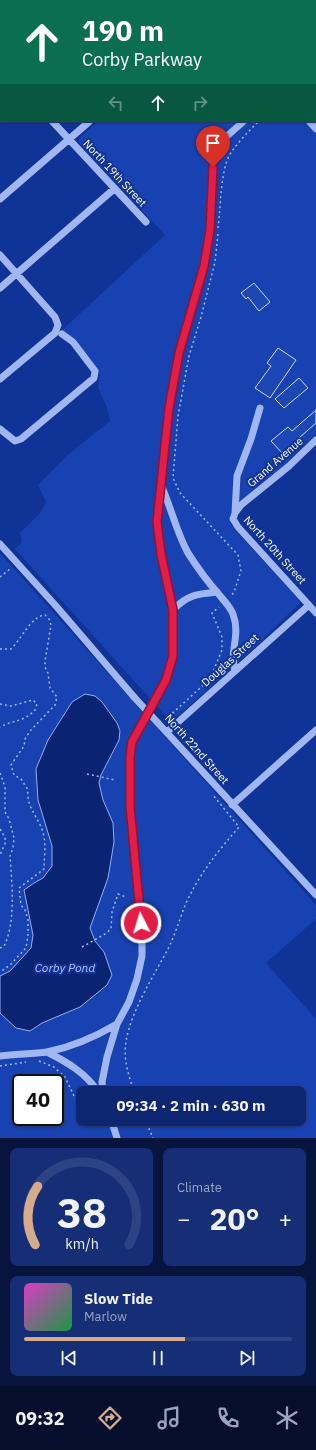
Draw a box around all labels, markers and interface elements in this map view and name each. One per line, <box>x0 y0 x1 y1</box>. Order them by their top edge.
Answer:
text: 190 m <box>82 12 164 49</box>
icon: ahead <box>16 16 68 68</box>
text: Corby Parkway <box>82 48 202 71</box>
icon: left <box>105 92 127 114</box>
icon: ahead <box>147 92 169 114</box>
icon: right <box>189 92 211 114</box>
pin <box>196 126 230 167</box>
icon: arrive <box>202 132 224 154</box>
street label: North 19th Street <box>80 136 150 210</box>
street label: Grand Avenue <box>244 434 306 490</box>
street label: North 20th Street <box>241 513 309 587</box>
street label: Douglas Street <box>198 630 262 689</box>
street label: North 22nd Street <box>162 711 232 787</box>
position arrow <box>120 902 162 944</box>
water label: Corby Pond <box>35 960 95 975</box>
speed limit sign: 40 <box>12 1074 64 1126</box>
text: 09:34 · 2 min · 630 m <box>117 1096 265 1115</box>
text: Climate <box>177 1179 222 1196</box>
text: 38 <box>57 1185 106 1239</box>
text: 20° <box>209 1199 260 1238</box>
text: − <box>177 1204 190 1233</box>
text: + <box>279 1204 292 1233</box>
text: km/h <box>65 1234 98 1253</box>
text: Slow Tide <box>84 1289 153 1308</box>
text: Marlow <box>84 1308 127 1325</box>
icon: previous <box>58 1347 80 1369</box>
icon: pause <box>147 1347 169 1369</box>
icon: next <box>236 1347 258 1369</box>
icon: directions <box>96 1404 124 1432</box>
icon: music <box>155 1404 183 1432</box>
icon: phone <box>214 1404 242 1432</box>
icon: climate <box>273 1404 301 1432</box>
text: 09:32 <box>15 1407 65 1430</box>

